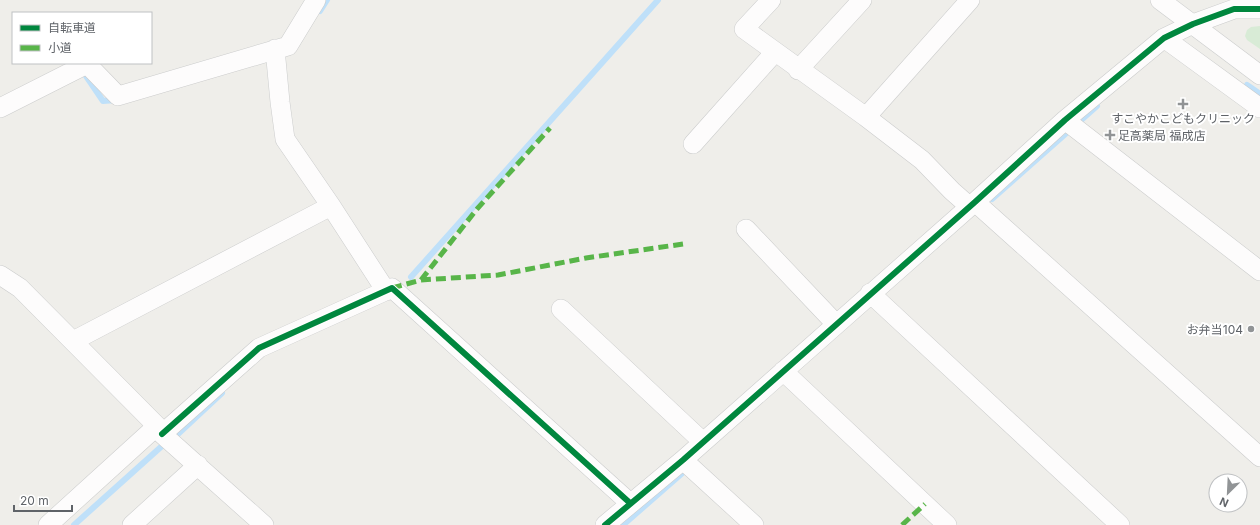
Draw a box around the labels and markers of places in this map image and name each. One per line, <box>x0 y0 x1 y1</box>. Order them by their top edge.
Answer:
marker: すこやかこどもクリニック <box>1177 98 1189 110</box>
place label: すこやかこどもクリニック <box>1111 111 1255 126</box>
place label: 足高薬局 福成店 <box>1118 128 1205 143</box>
marker: 足高薬局 福成店 <box>1105 130 1115 140</box>
place label: お弁当104 <box>1187 322 1243 337</box>
marker: お弁当104 <box>1246 324 1256 334</box>

